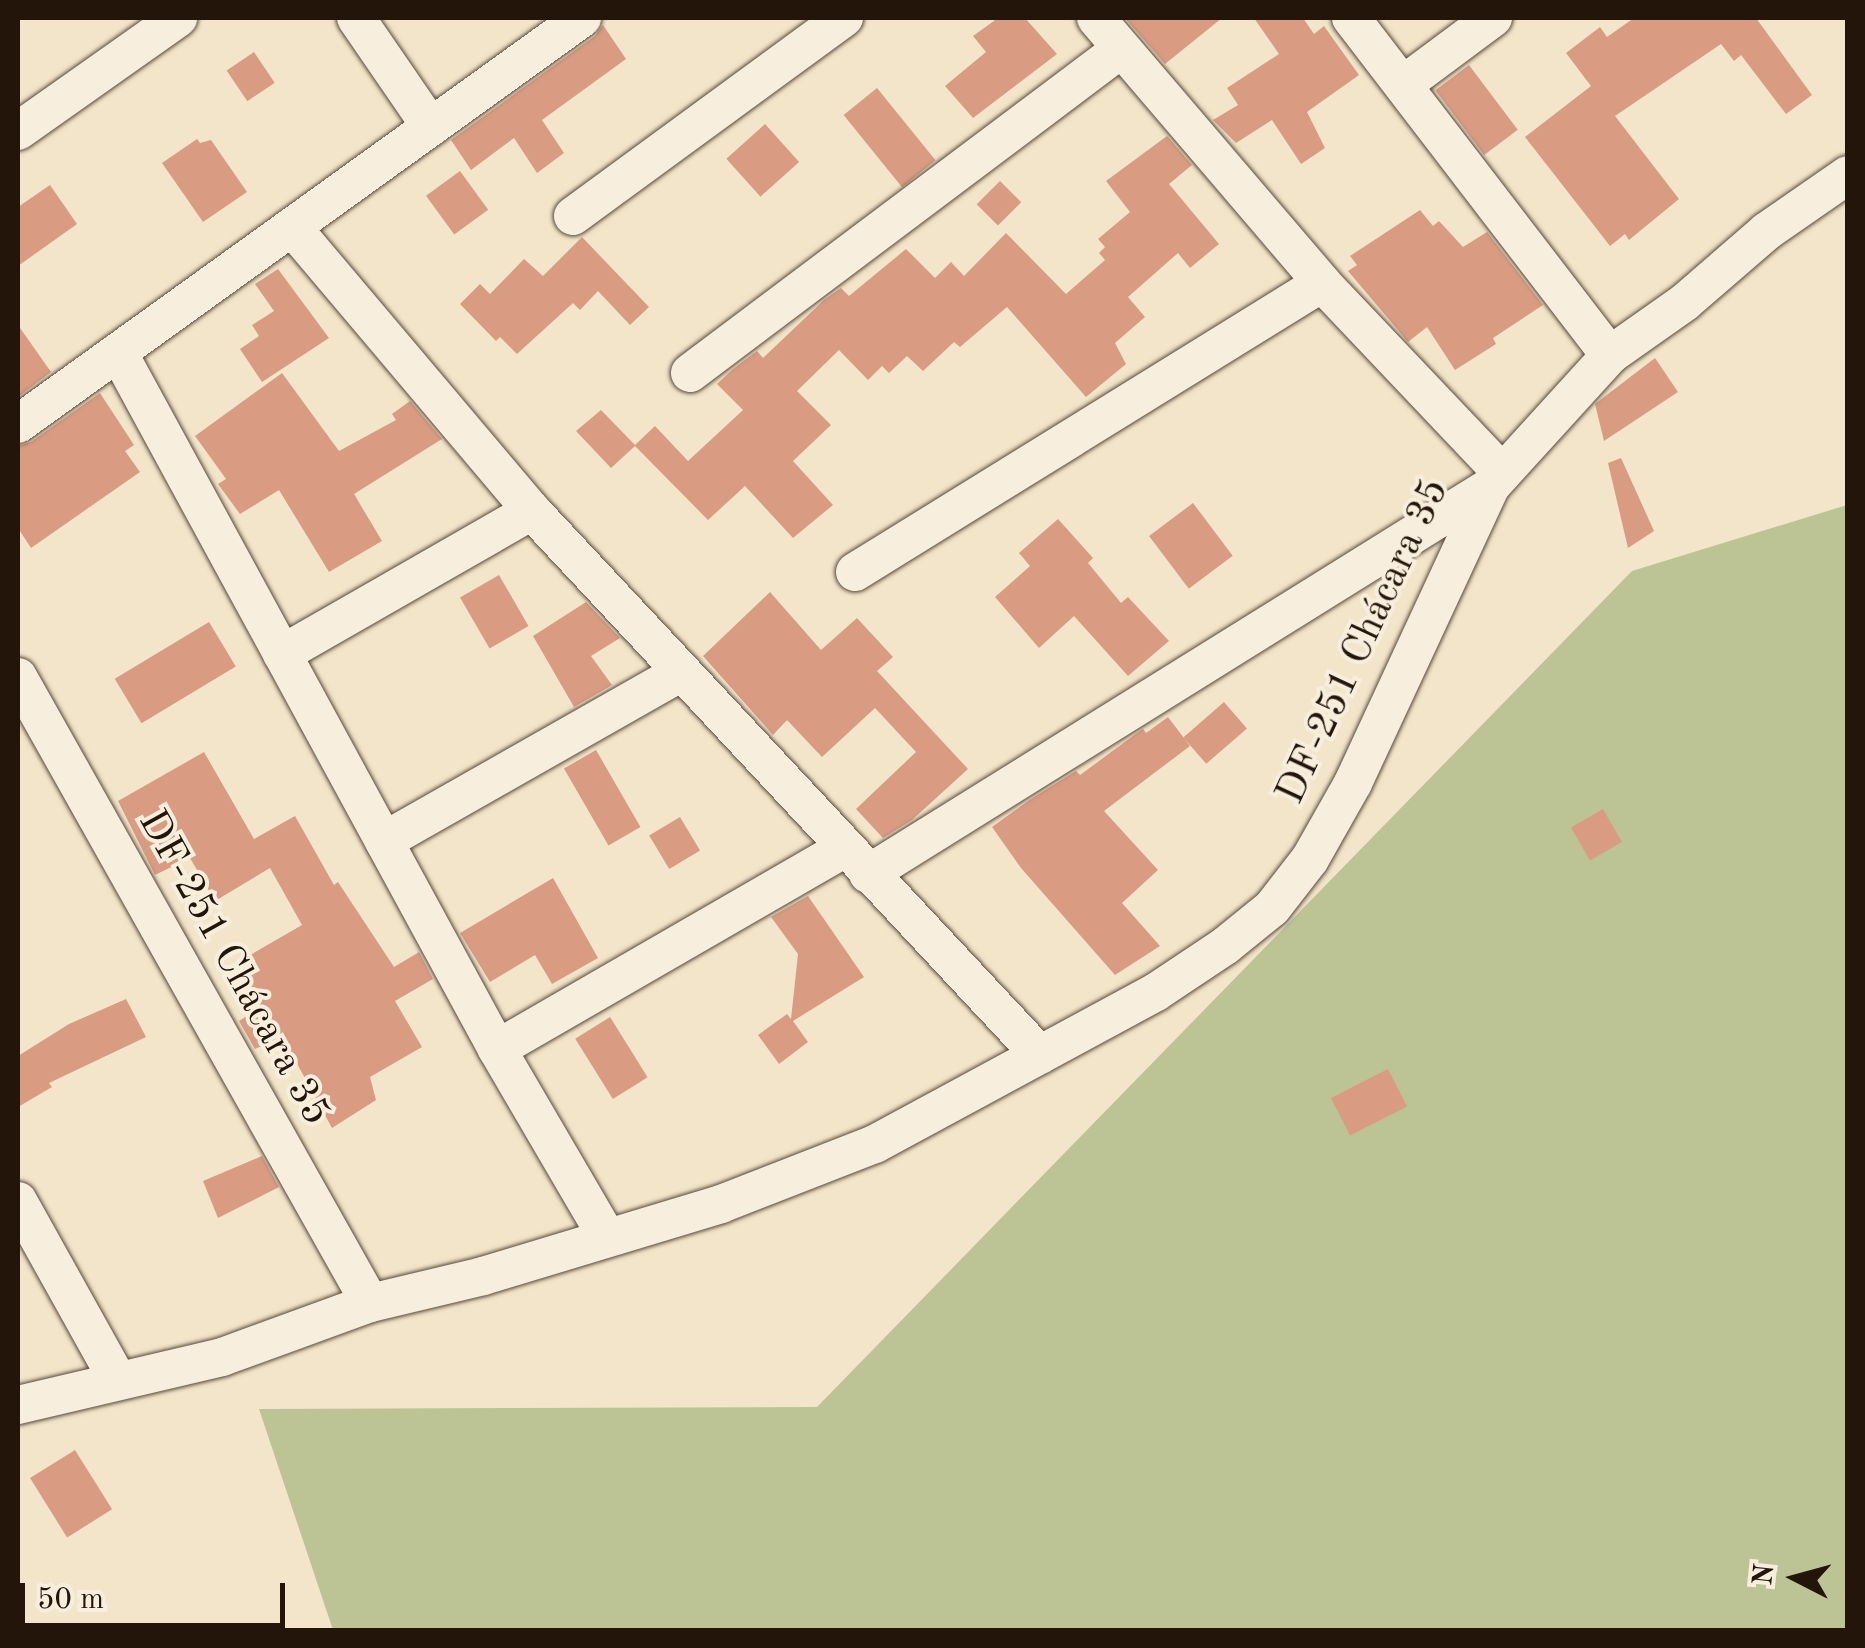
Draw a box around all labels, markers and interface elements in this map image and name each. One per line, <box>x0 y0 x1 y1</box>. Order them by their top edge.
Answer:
street label: DF-251 Chácara 35 <box>1268 472 1460 812</box>
street label: DF-251 Chácara 35 <box>126 802 340 1134</box>
north arrow <box>1745 1528 1845 1628</box>
scale bar <box>25 1563 290 1625</box>
text: N <box>1750 1563 1780 1587</box>
text: 50 m <box>37 1585 104 1615</box>

